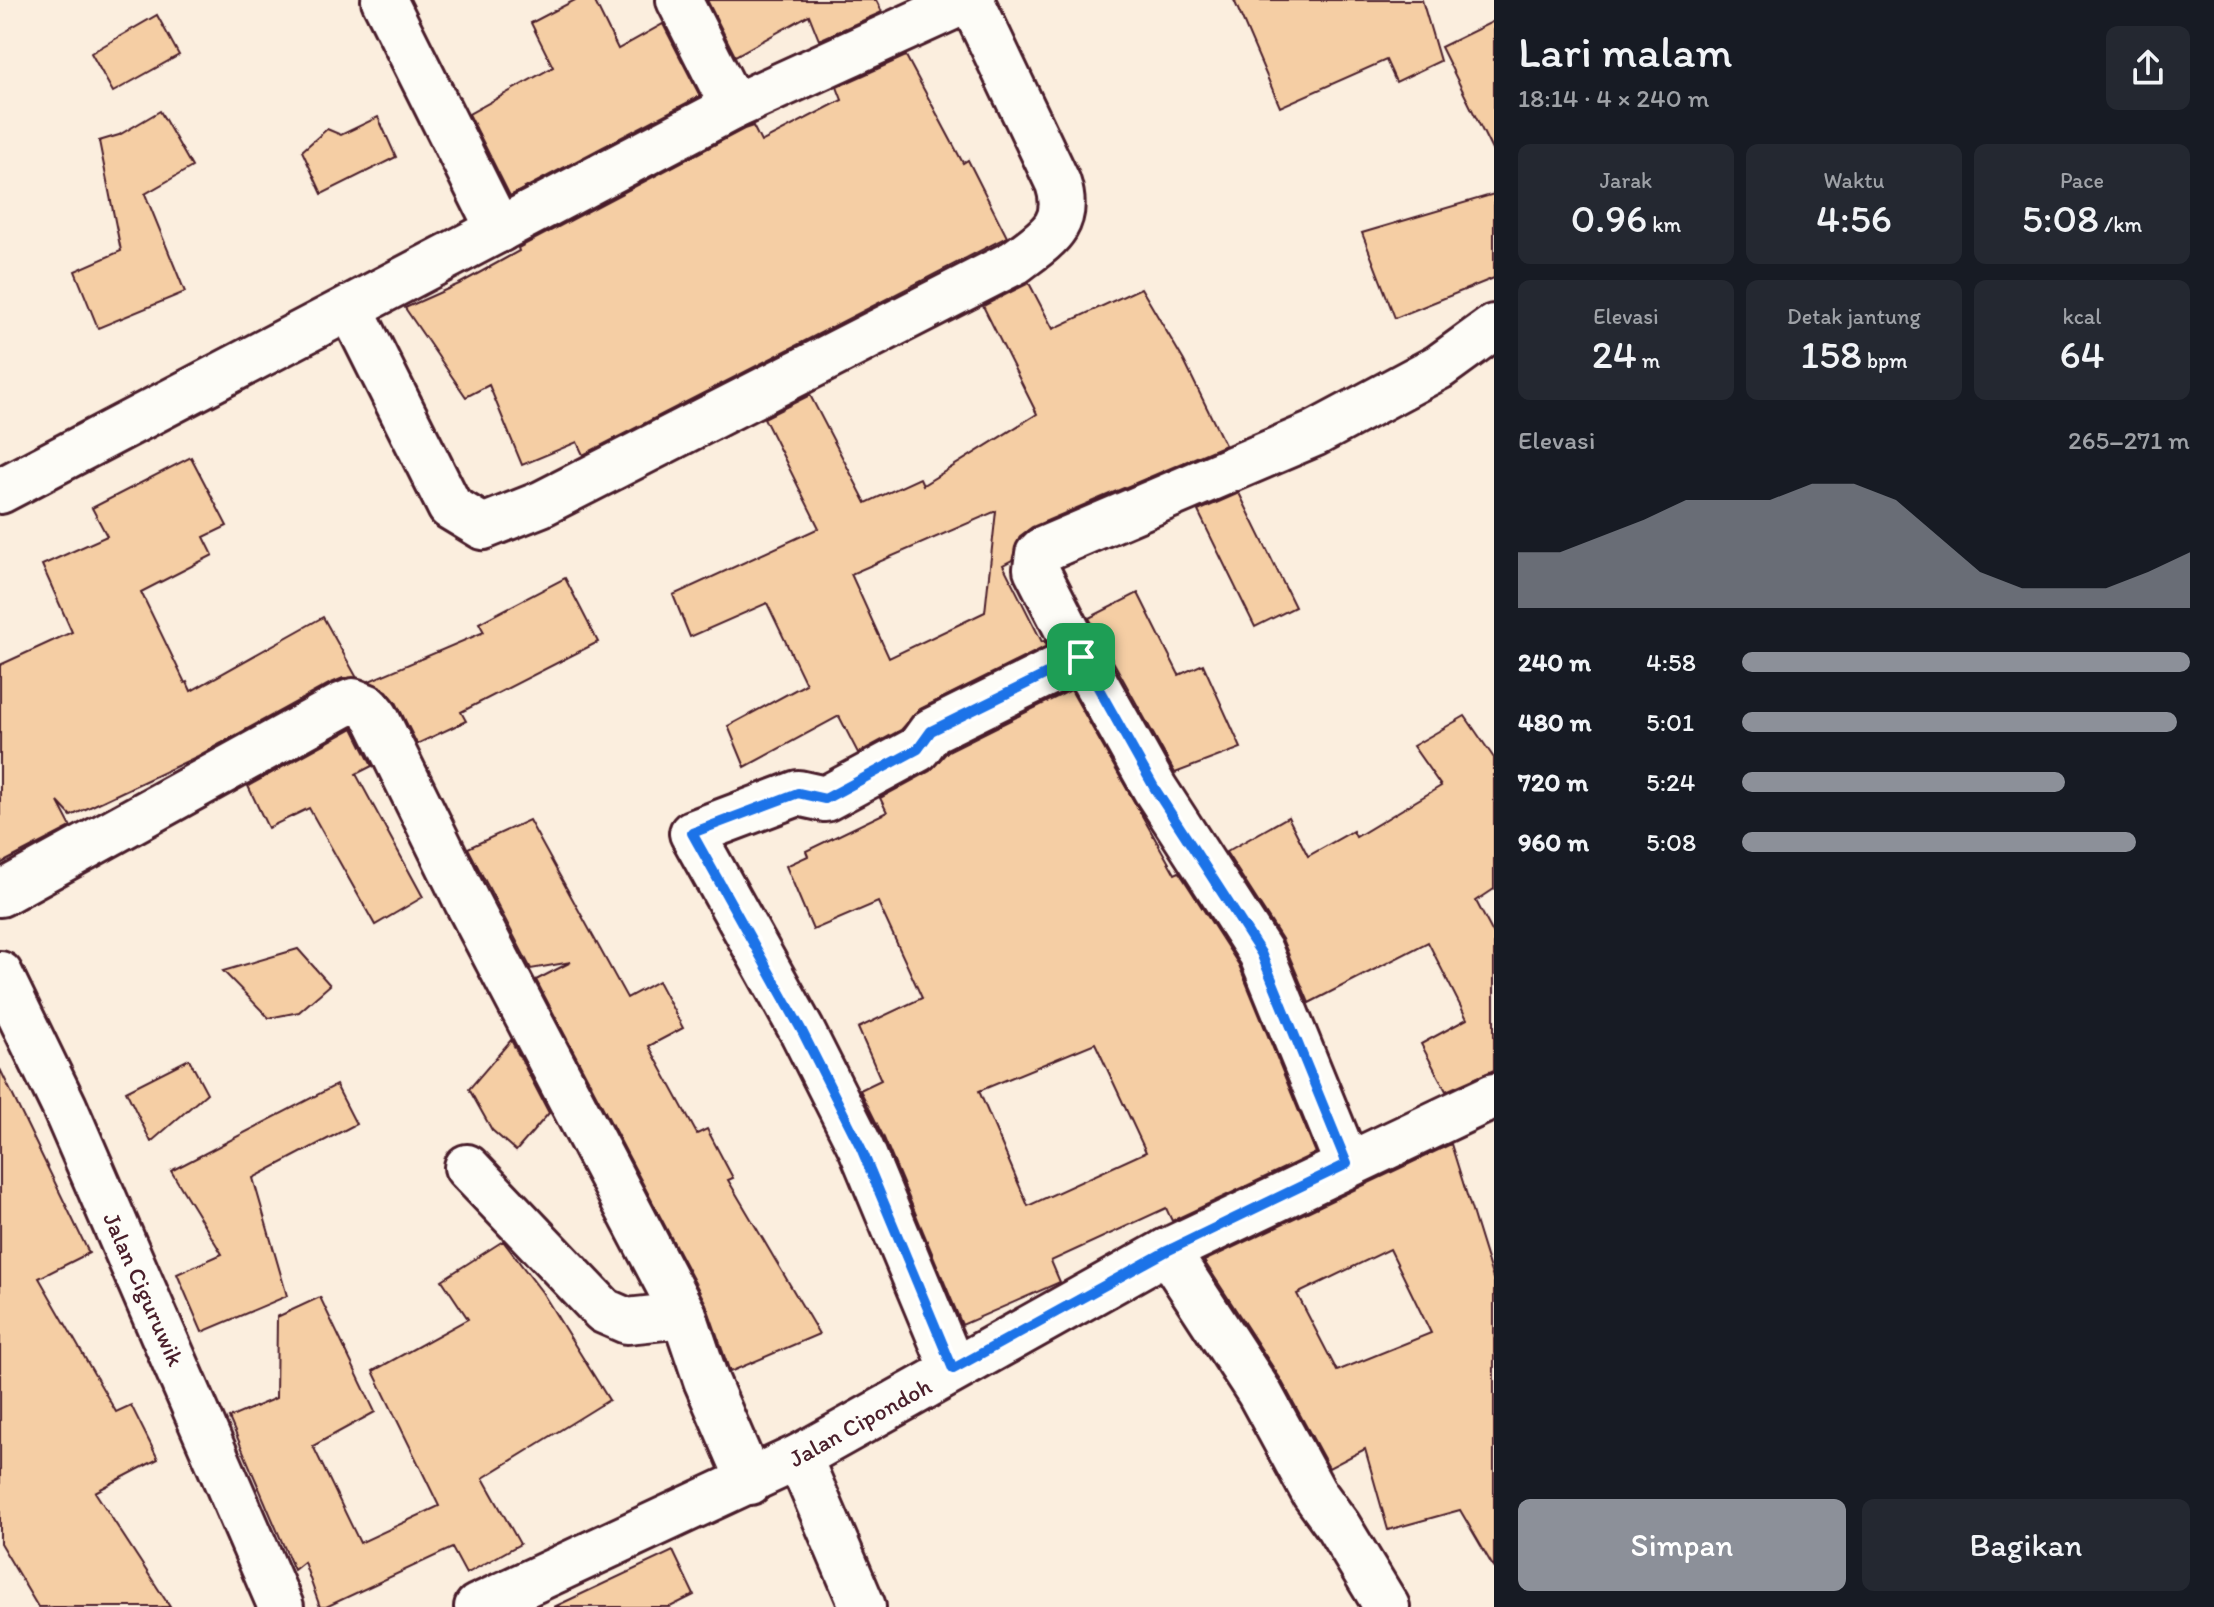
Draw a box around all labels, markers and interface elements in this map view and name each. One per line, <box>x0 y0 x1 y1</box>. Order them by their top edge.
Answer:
text: Lari malam <box>1518 25 1732 78</box>
button: share <box>2106 26 2190 110</box>
text: 18:14 · 4 × 240 m <box>1518 82 1709 114</box>
text: Jarak <box>1600 167 1652 194</box>
text: Waktu <box>1823 167 1885 194</box>
text: Pace <box>2060 167 2104 194</box>
text: 0.96 <box>1571 194 1647 242</box>
text: 4:56 <box>1816 194 1892 242</box>
text: 5:08 <box>2022 194 2099 242</box>
text: km <box>1647 211 1681 238</box>
text: /km <box>2099 211 2142 238</box>
text: Elevasi <box>1593 303 1659 330</box>
text: Detak jantung <box>1787 303 1921 330</box>
text: kcal <box>2062 303 2102 330</box>
text: 24 <box>1592 330 1637 378</box>
text: 158 <box>1800 330 1862 378</box>
text: 64 <box>2059 330 2105 378</box>
text: m <box>1637 347 1660 374</box>
text: bpm <box>1862 347 1908 374</box>
text: Elevasi <box>1518 424 1595 456</box>
text: 265–271 m <box>2068 424 2190 456</box>
pin <box>1047 623 1115 691</box>
icon: arrive <box>1059 635 1103 679</box>
text: 240 m <box>1518 646 1591 678</box>
text: 4:58 <box>1646 646 1696 678</box>
text: 480 m <box>1518 706 1592 738</box>
text: 5:01 <box>1646 706 1694 738</box>
text: 720 m <box>1518 766 1588 798</box>
text: 5:24 <box>1646 766 1695 798</box>
text: 960 m <box>1518 826 1589 858</box>
text: 5:08 <box>1646 826 1696 858</box>
street label: Jalan Ciguruwik <box>97 1208 191 1371</box>
street label: Jalan Cipondoh <box>784 1371 936 1473</box>
button: Simpan <box>1518 1499 1846 1591</box>
button: Bagikan <box>1862 1499 2190 1591</box>

